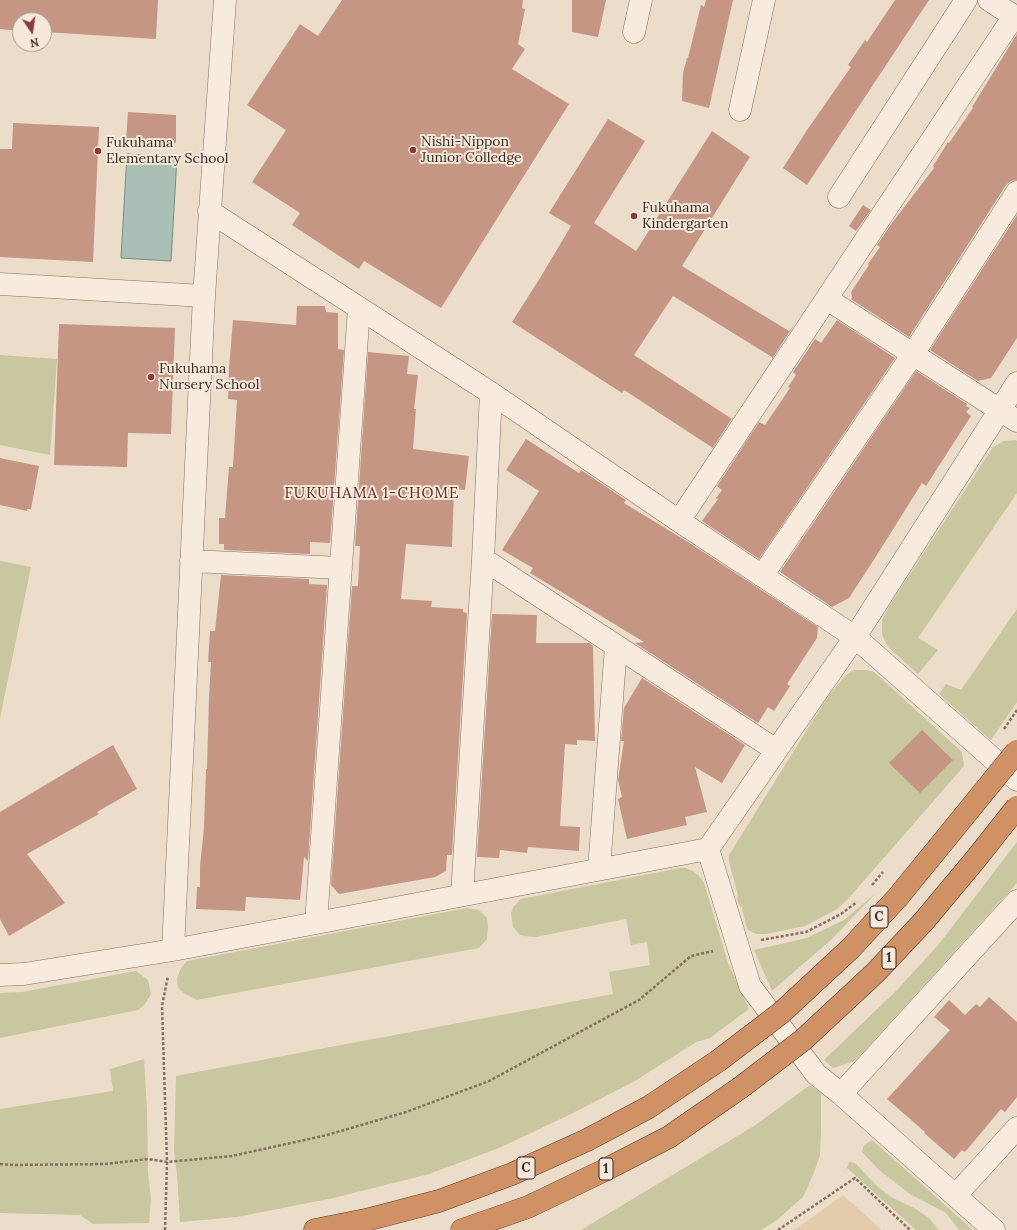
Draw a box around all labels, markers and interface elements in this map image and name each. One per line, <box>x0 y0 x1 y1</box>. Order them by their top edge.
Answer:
north arrow <box>12 12 52 52</box>
text: N <box>29 35 40 50</box>
place label: Nishi-Nippon Junior Colledge <box>421 134 522 166</box>
place label: Fukuhama Elementary School <box>106 135 229 168</box>
marker: Nishi-Nippon Junior Colledge <box>408 145 418 155</box>
marker: Fukuhama Elementary School <box>93 146 103 156</box>
place label: Fukuhama Kindergarten <box>642 200 729 232</box>
marker: Fukuhama Kindergarten <box>629 211 639 221</box>
place label: Fukuhama Nursery School <box>159 361 259 394</box>
marker: Fukuhama Nursery School <box>146 372 156 382</box>
district label: FUKUHAMA 1-CHOME <box>285 485 459 503</box>
road number: C <box>870 906 888 928</box>
road number: 1 <box>882 947 896 969</box>
road number: C <box>517 1157 535 1179</box>
road number: 1 <box>599 1158 613 1180</box>

